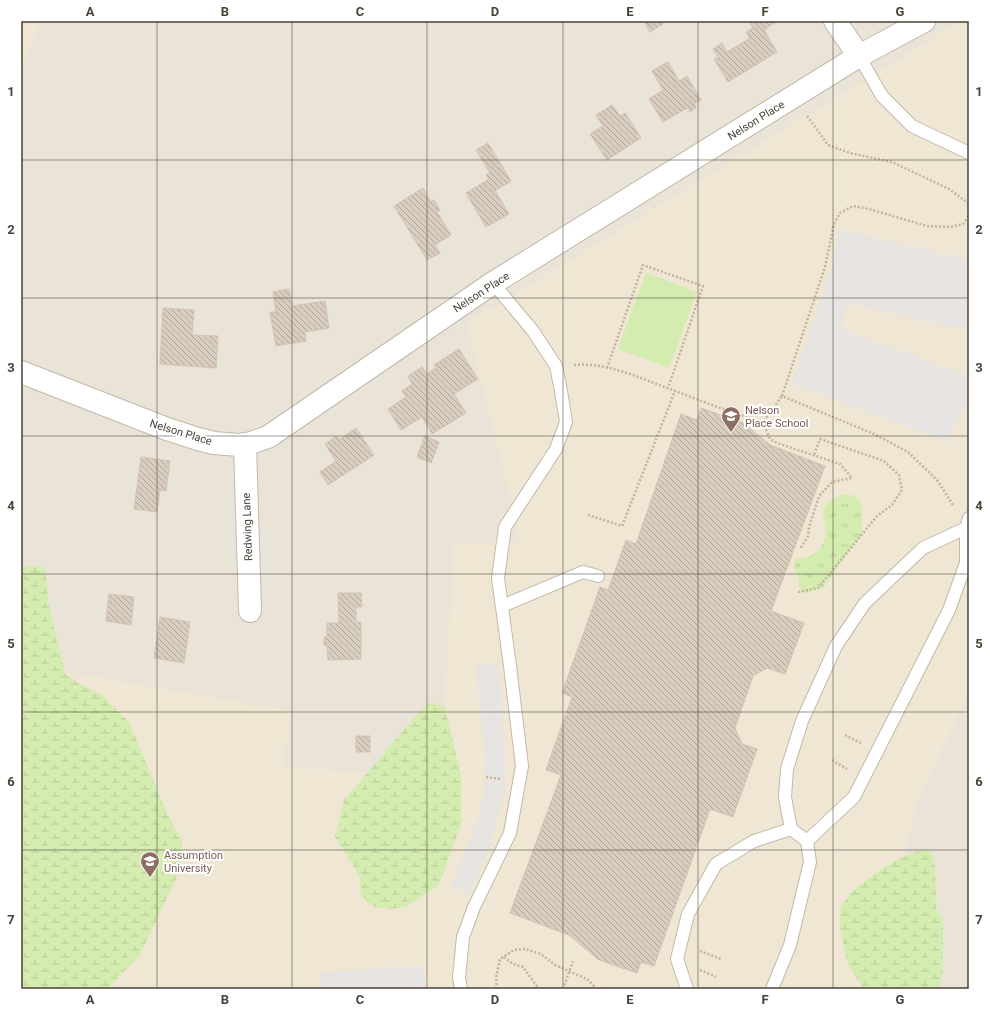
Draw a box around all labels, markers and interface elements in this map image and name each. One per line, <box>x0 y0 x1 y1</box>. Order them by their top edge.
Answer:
text: A <box>86 4 95 19</box>
text: B <box>221 4 229 19</box>
text: C <box>356 4 365 19</box>
text: D <box>491 4 499 19</box>
text: E <box>626 4 634 19</box>
text: F <box>761 4 769 19</box>
text: G <box>896 4 905 19</box>
text: 1 <box>7 84 15 99</box>
text: 1 <box>975 84 983 99</box>
street label: Nelson Place <box>726 98 787 143</box>
text: 2 <box>7 222 15 237</box>
text: 2 <box>975 222 983 237</box>
street label: Nelson Place <box>451 269 512 315</box>
text: 3 <box>7 360 15 375</box>
text: 3 <box>975 360 983 375</box>
place label: Nelson Place School <box>745 404 809 430</box>
school or university icon: Nelson Place School <box>720 405 742 433</box>
street label: Nelson Place <box>148 417 214 448</box>
street label: Redwing Lane <box>240 492 255 561</box>
text: 4 <box>7 498 15 513</box>
text: 4 <box>975 498 983 513</box>
text: 5 <box>7 636 15 651</box>
text: 5 <box>975 636 983 651</box>
text: 6 <box>7 774 15 789</box>
text: 6 <box>975 774 983 789</box>
place label: Assumption University <box>164 849 223 875</box>
school or university icon: Assumption University <box>139 850 161 878</box>
text: 7 <box>7 912 15 927</box>
text: 7 <box>975 912 983 927</box>
text: A <box>86 992 95 1007</box>
text: B <box>221 992 229 1007</box>
text: C <box>356 992 365 1007</box>
text: D <box>491 992 499 1007</box>
text: E <box>626 992 634 1007</box>
text: F <box>761 992 769 1007</box>
text: G <box>896 992 905 1007</box>

